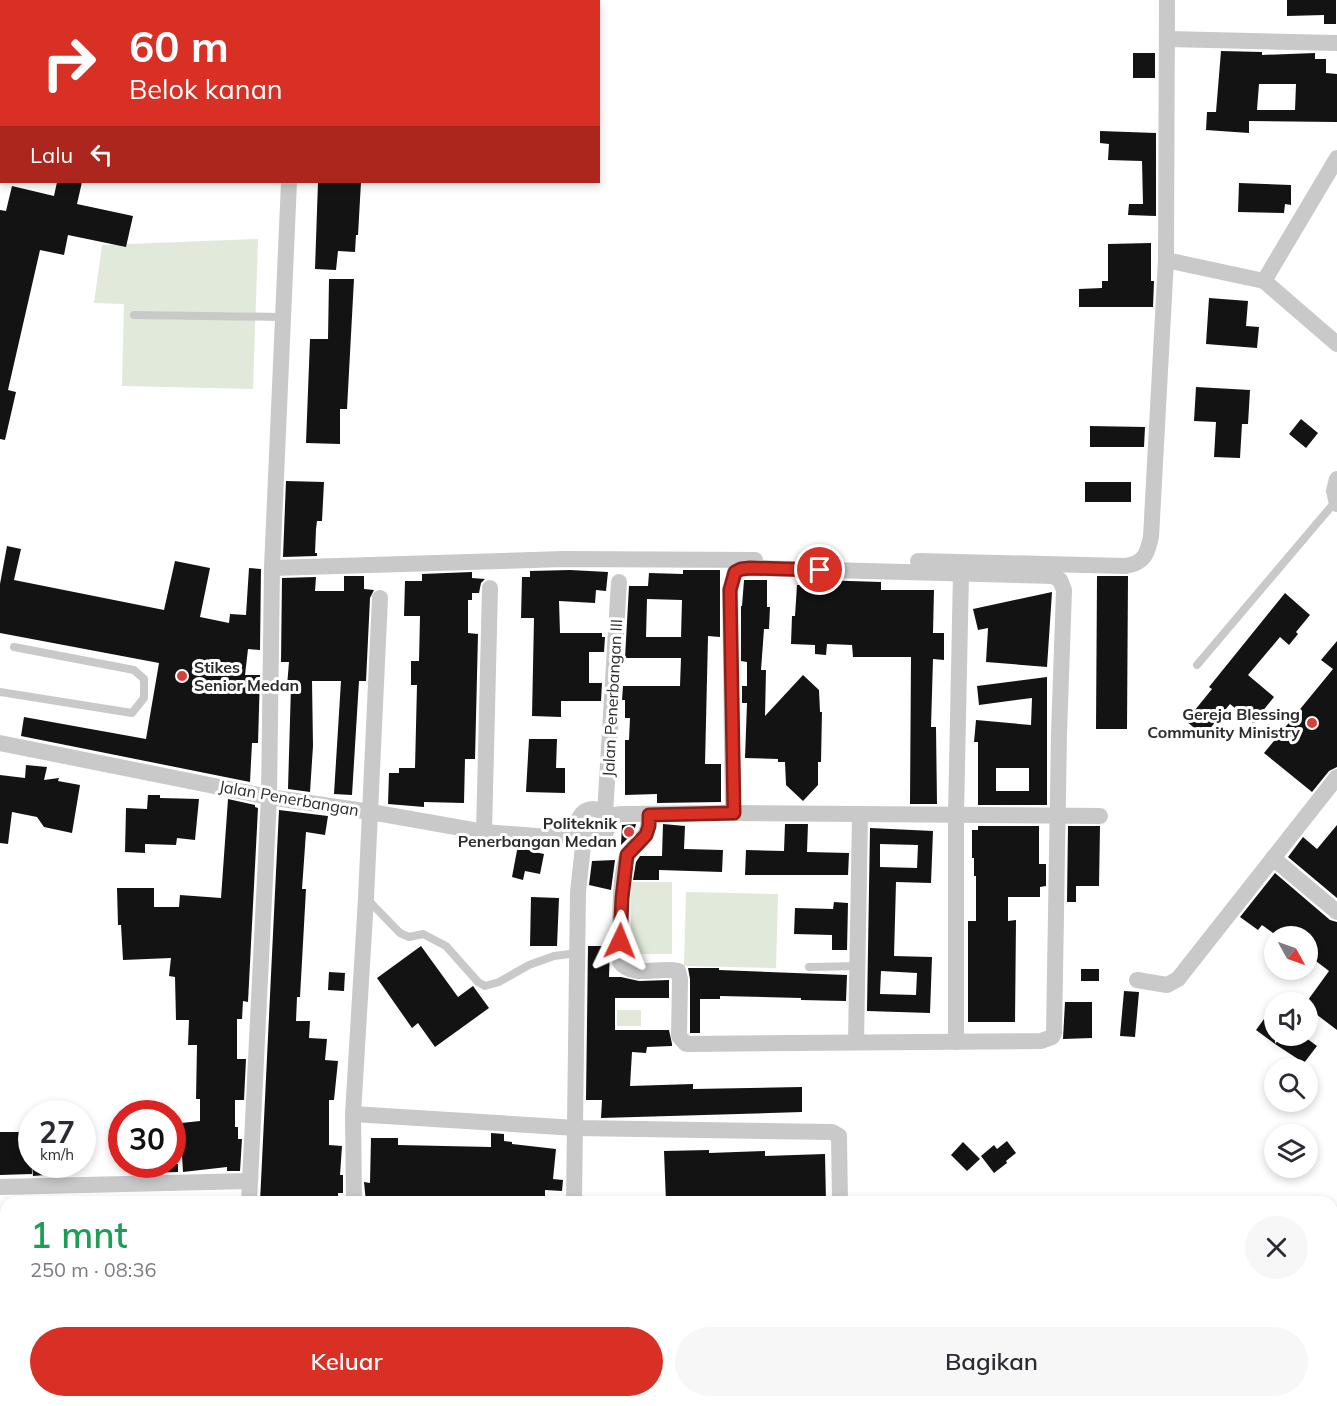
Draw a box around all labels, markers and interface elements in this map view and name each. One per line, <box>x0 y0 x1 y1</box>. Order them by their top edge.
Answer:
text: 60 m <box>129 20 229 73</box>
icon: right <box>30 24 108 102</box>
text: Belok kanan <box>129 72 283 106</box>
icon: left <box>85 138 118 171</box>
text: Lalu <box>30 141 73 169</box>
pin <box>794 544 845 595</box>
icon: arrive <box>803 553 836 586</box>
street label: Jalan Penerbangan III <box>598 618 626 778</box>
place label: Stikes Senior Medan <box>194 657 299 695</box>
marker: Stikes Senior Medan <box>175 669 189 683</box>
place label: Gereja Blessing Community Ministry <box>1147 704 1300 742</box>
marker: Gereja Blessing Community Ministry <box>1305 716 1319 730</box>
street label: Jalan Penerbangan <box>217 776 361 820</box>
place label: Politeknik Penerbangan Medan <box>458 813 618 851</box>
marker: Politeknik Penerbangan Medan <box>622 825 636 839</box>
position arrow <box>588 909 652 973</box>
north arrow <box>1264 926 1318 980</box>
map controls <box>1264 926 1318 1178</box>
button: sound <box>1264 992 1318 1046</box>
button: search <box>1264 1058 1318 1112</box>
speed limit sign: 30 <box>108 1100 186 1178</box>
text: 27 <box>39 1113 75 1151</box>
button: layers <box>1264 1124 1318 1178</box>
text: km/h <box>40 1145 74 1164</box>
text: 1 mnt <box>30 1212 128 1257</box>
button: close <box>1245 1216 1308 1279</box>
text: 250 m · 08:36 <box>30 1257 156 1282</box>
button: Keluar <box>30 1327 663 1396</box>
button: Bagikan <box>675 1327 1308 1396</box>

